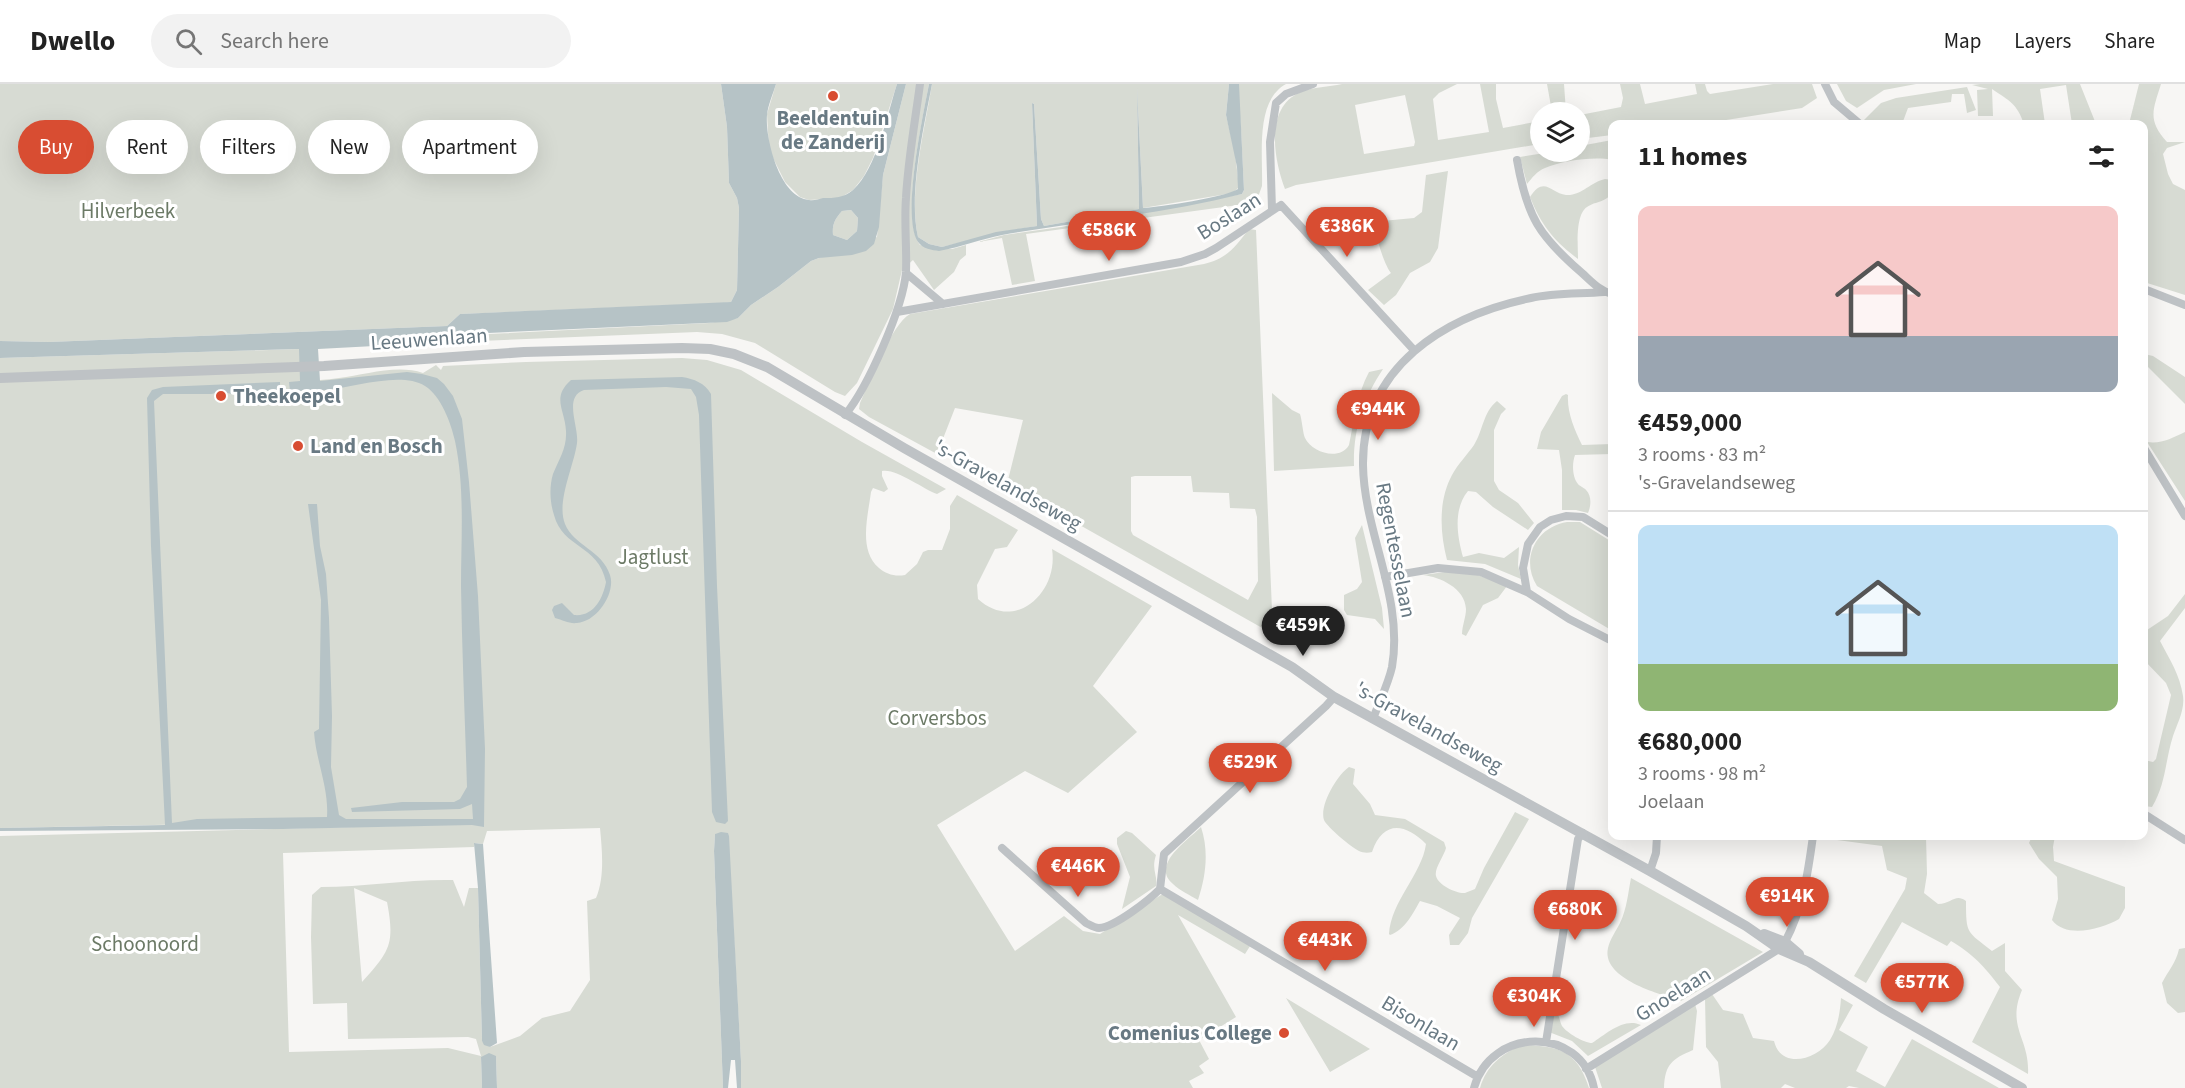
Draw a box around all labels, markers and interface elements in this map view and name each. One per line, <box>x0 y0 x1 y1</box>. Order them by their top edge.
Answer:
search box <box>151 14 571 68</box>
text: Dwello <box>30 21 115 61</box>
icon: search <box>172 25 205 58</box>
text: Search here <box>220 25 329 57</box>
text: Map <box>1944 26 1981 56</box>
text: Layers <box>2014 26 2071 56</box>
text: Share <box>2104 26 2155 56</box>
marker: Beeldentuin de Zanderij <box>826 89 840 103</box>
map controls <box>1530 102 1590 162</box>
button: layers <box>1530 102 1590 162</box>
place label: Beeldentuin de Zanderij <box>776 103 890 157</box>
chip: Buy <box>18 120 94 174</box>
chip: Rent <box>106 120 188 174</box>
chip: Filters <box>200 120 296 174</box>
chip: New <box>308 120 390 174</box>
chip: Apartment <box>402 120 538 174</box>
text: 11 homes <box>1638 138 1747 175</box>
icon: filters <box>2085 140 2118 173</box>
street label: Boslaan <box>1191 185 1267 247</box>
park label: Hilverbeek <box>81 196 176 226</box>
pin: €386K <box>1305 207 1389 258</box>
pin: €586K <box>1067 211 1151 262</box>
text: €386K <box>1320 212 1374 240</box>
text: €586K <box>1082 216 1136 244</box>
icon: home <box>1824 245 1932 353</box>
street label: Leeuwenlaan <box>370 320 488 358</box>
place label: Theekoepel <box>233 381 341 411</box>
marker: Theekoepel <box>214 389 228 403</box>
pin: €944K <box>1336 390 1420 441</box>
text: €944K <box>1351 395 1405 423</box>
text: €459,000 <box>1638 404 1742 441</box>
place label: Land en Bosch <box>310 431 443 461</box>
street label: 's-Gravelandseweg <box>929 432 1088 538</box>
marker: Land en Bosch <box>291 439 305 453</box>
text: 3 rooms · 83 m² <box>1638 441 1766 469</box>
text: 's-Gravelandseweg <box>1638 469 1795 497</box>
street label: Regentesselaan <box>1368 480 1424 620</box>
park label: Jagtlust <box>618 542 688 572</box>
icon: home <box>1824 564 1932 672</box>
pin: €459K <box>1261 606 1345 657</box>
text: €459K <box>1276 611 1330 639</box>
street label: 's-Gravelandseweg <box>1350 674 1509 780</box>
park label: Corversbos <box>887 703 987 733</box>
text: €680,000 <box>1638 723 1742 760</box>
pin: €529K <box>1208 743 1292 794</box>
text: €529K <box>1223 748 1277 776</box>
text: 3 rooms · 98 m² <box>1638 760 1766 788</box>
text: Joelaan <box>1638 788 1705 816</box>
pin: €446K <box>1036 847 1120 898</box>
text: €446K <box>1051 852 1105 880</box>
pin: €914K <box>1745 877 1829 928</box>
text: €914K <box>1760 882 1814 910</box>
pin: €680K <box>1533 890 1617 941</box>
text: €680K <box>1548 895 1602 923</box>
pin: €443K <box>1283 921 1367 972</box>
text: €443K <box>1298 926 1352 954</box>
park label: Schoonoord <box>91 929 199 959</box>
street label: Gnoelaan <box>1629 959 1717 1029</box>
pin: €577K <box>1880 963 1964 1014</box>
text: €577K <box>1895 968 1949 996</box>
pin: €304K <box>1492 977 1576 1028</box>
text: €304K <box>1507 982 1561 1010</box>
street label: Bisonlaan <box>1376 988 1466 1058</box>
place label: Comenius College <box>1108 1018 1272 1048</box>
marker: Comenius College <box>1277 1026 1291 1040</box>

